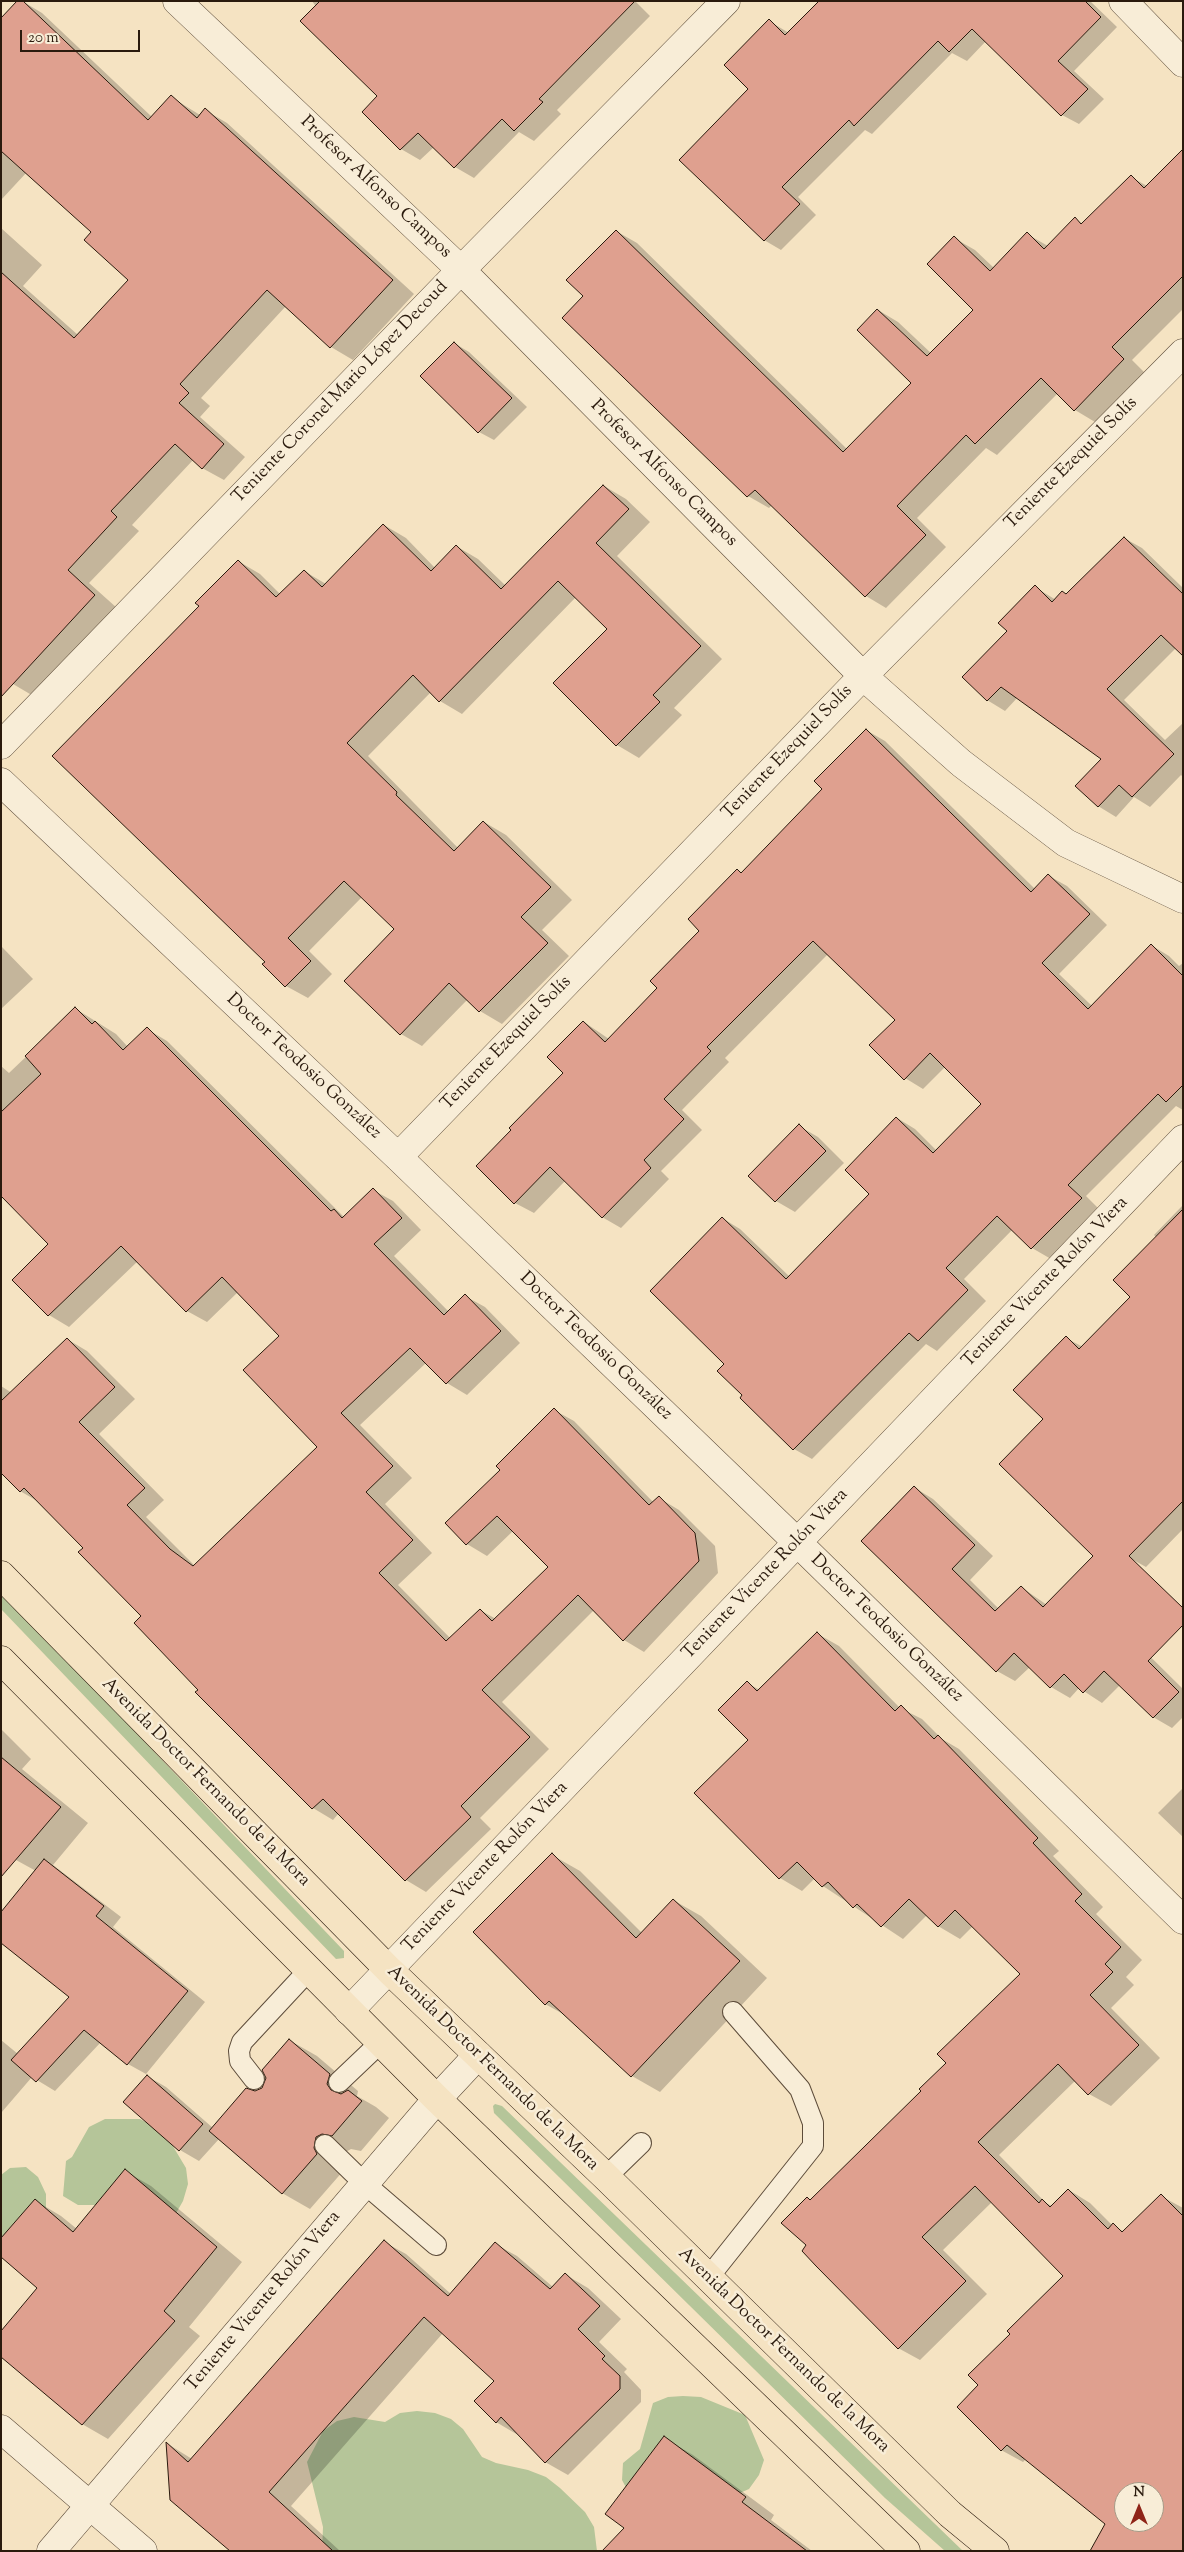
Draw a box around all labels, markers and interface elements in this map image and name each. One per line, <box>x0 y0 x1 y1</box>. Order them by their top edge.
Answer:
scale bar <box>22 20 142 52</box>
text: 20 m <box>28 28 59 49</box>
street label: Profesor Alfonso Campos <box>295 112 455 264</box>
street label: Teniente Coronel Mario López Decoud <box>229 277 453 509</box>
street label: Teniente Ezequiel Solís <box>1001 393 1143 535</box>
street label: Profesor Alfonso Campos <box>585 396 741 552</box>
street label: Teniente Ezequiel Solís <box>718 681 858 825</box>
street label: Teniente Ezequiel Solís <box>437 972 577 1116</box>
street label: Doctor Teodosio González <box>221 990 385 1144</box>
street label: Teniente Vicente Rolón Viera <box>959 1193 1133 1373</box>
street label: Doctor Teodosio González <box>514 1268 676 1426</box>
street label: Teniente Vicente Rolón Viera <box>679 1485 853 1665</box>
street label: Doctor Teodosio González <box>805 1550 967 1708</box>
street label: Avenida Doctor Fernando de la Mora <box>96 1674 314 1892</box>
street label: Teniente Vicente Rolón Viera <box>399 1778 573 1958</box>
street label: Avenida Doctor Fernando de la Mora <box>382 1962 602 2176</box>
street label: Teniente Vicente Rolón Viera <box>182 2207 346 2397</box>
street label: Avenida Doctor Fernando de la Mora <box>673 2244 893 2458</box>
north arrow <box>1114 2482 1164 2532</box>
text: N <box>1133 2483 1145 2503</box>

